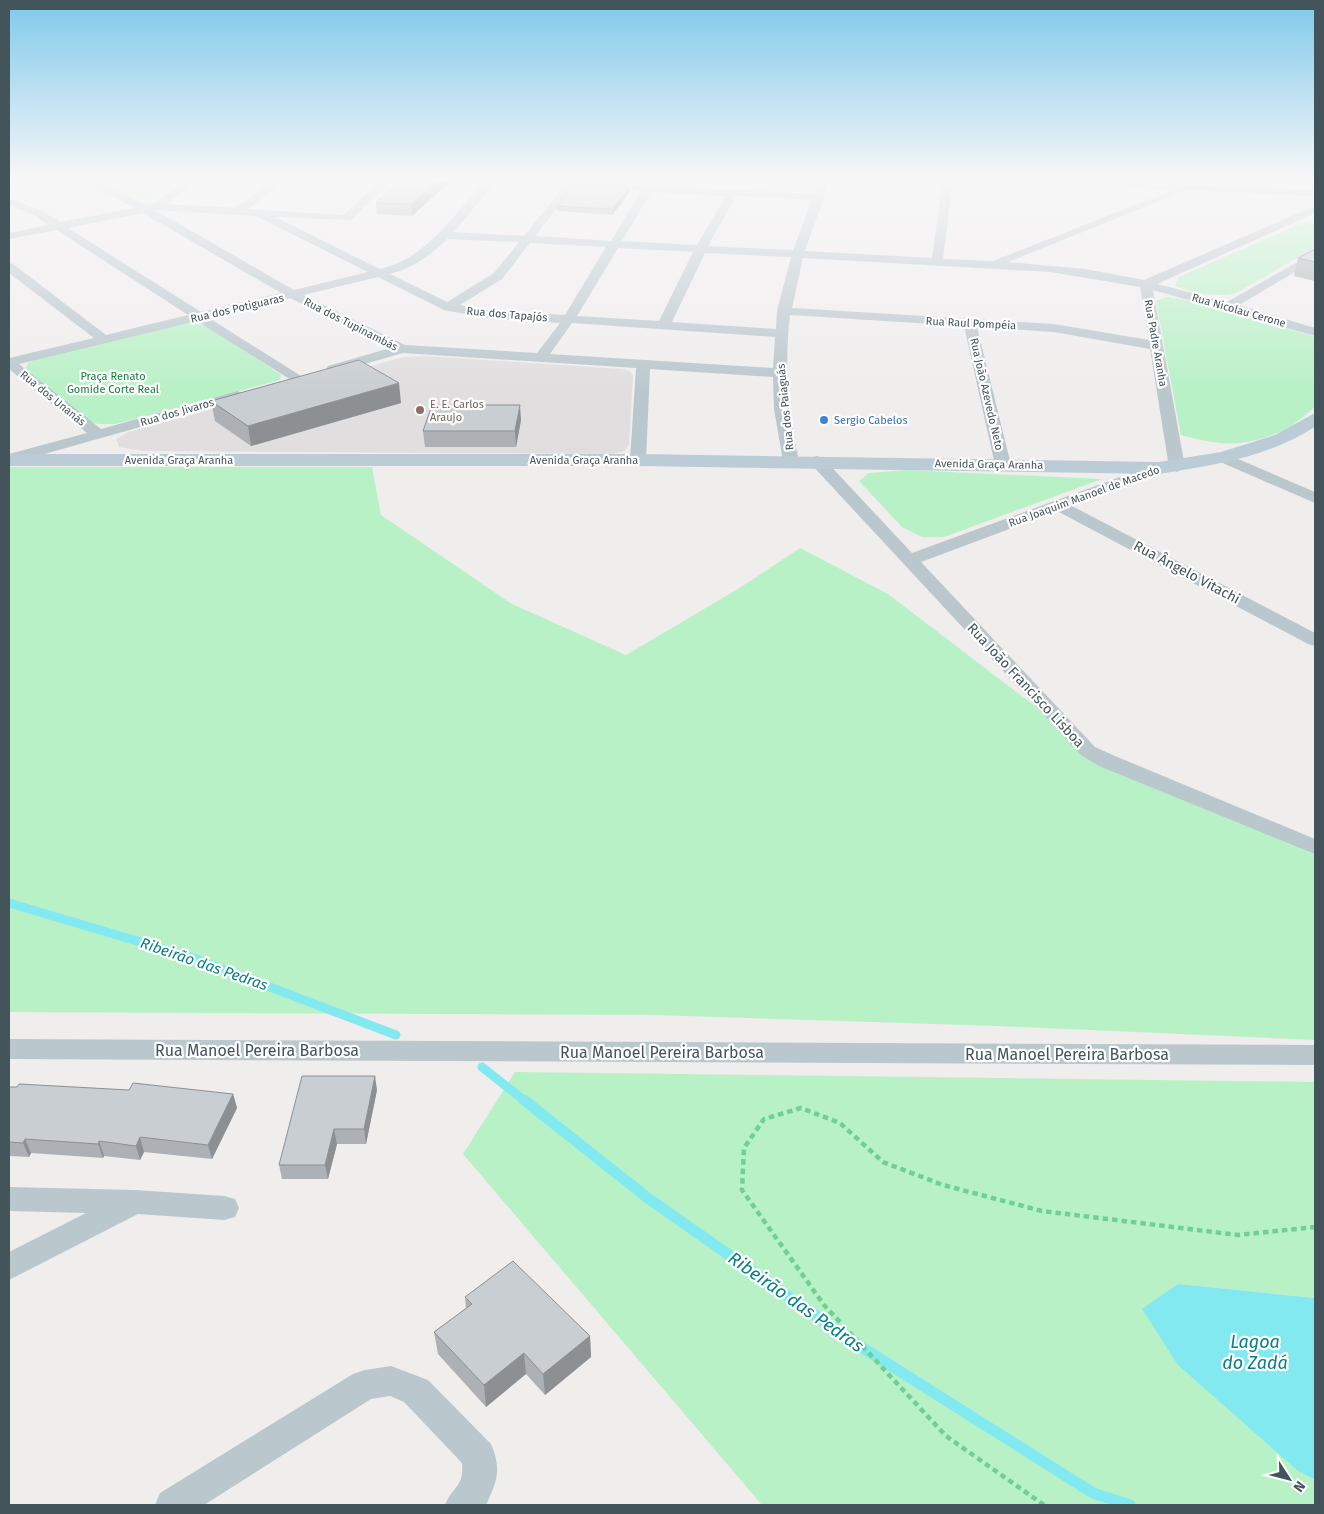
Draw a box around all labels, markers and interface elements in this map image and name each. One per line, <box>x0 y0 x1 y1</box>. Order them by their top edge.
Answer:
street label: Rua dos Potiguaras <box>189 291 285 326</box>
street label: Rua Nicolau Cerone <box>1190 291 1287 330</box>
street label: Rua dos Tupinambás <box>302 295 400 354</box>
street label: Rua Padre Aranha <box>1141 299 1170 388</box>
street label: Rua dos Tapajós <box>466 304 548 325</box>
street label: Rua Raul Pompéia <box>925 315 1017 332</box>
street label: Rua João Azevedo Neto <box>967 337 1006 452</box>
street label: Rua dos Paiaguás <box>774 363 796 451</box>
street label: Rua dos Unanás <box>17 368 88 429</box>
park label: Praça Renato Gomide Corte Real <box>67 370 159 396</box>
street label: Rua dos Jivaros <box>139 396 216 429</box>
place label: E. E. Carlos Araujo <box>430 398 484 424</box>
marker: E. E. Carlos Araujo <box>414 404 426 416</box>
marker: Sergio Cabelos <box>818 414 830 426</box>
place label: Sergio Cabelos <box>834 414 908 427</box>
street label: Avenida Graça Aranha <box>125 454 233 467</box>
street label: Avenida Graça Aranha <box>530 454 638 467</box>
street label: Avenida Graça Aranha <box>935 457 1043 472</box>
street label: Rua Joaquim Manoel de Macedo <box>1007 463 1161 530</box>
street label: Rua Ângelo Vitachi <box>1131 536 1243 608</box>
street label: Rua João Francisco Lisboa <box>964 620 1088 751</box>
water label: Ribeirão das Pedras <box>138 934 270 994</box>
street label: Rua Manoel Pereira Barbosa <box>155 1041 359 1060</box>
street label: Rua Manoel Pereira Barbosa <box>560 1043 764 1062</box>
street label: Rua Manoel Pereira Barbosa <box>965 1045 1169 1064</box>
water label: Ribeirão das Pedras <box>724 1247 868 1357</box>
water label: Lagoa do Zadá <box>1222 1331 1288 1374</box>
north arrow <box>1264 1454 1314 1504</box>
text: N <box>1290 1478 1309 1495</box>

